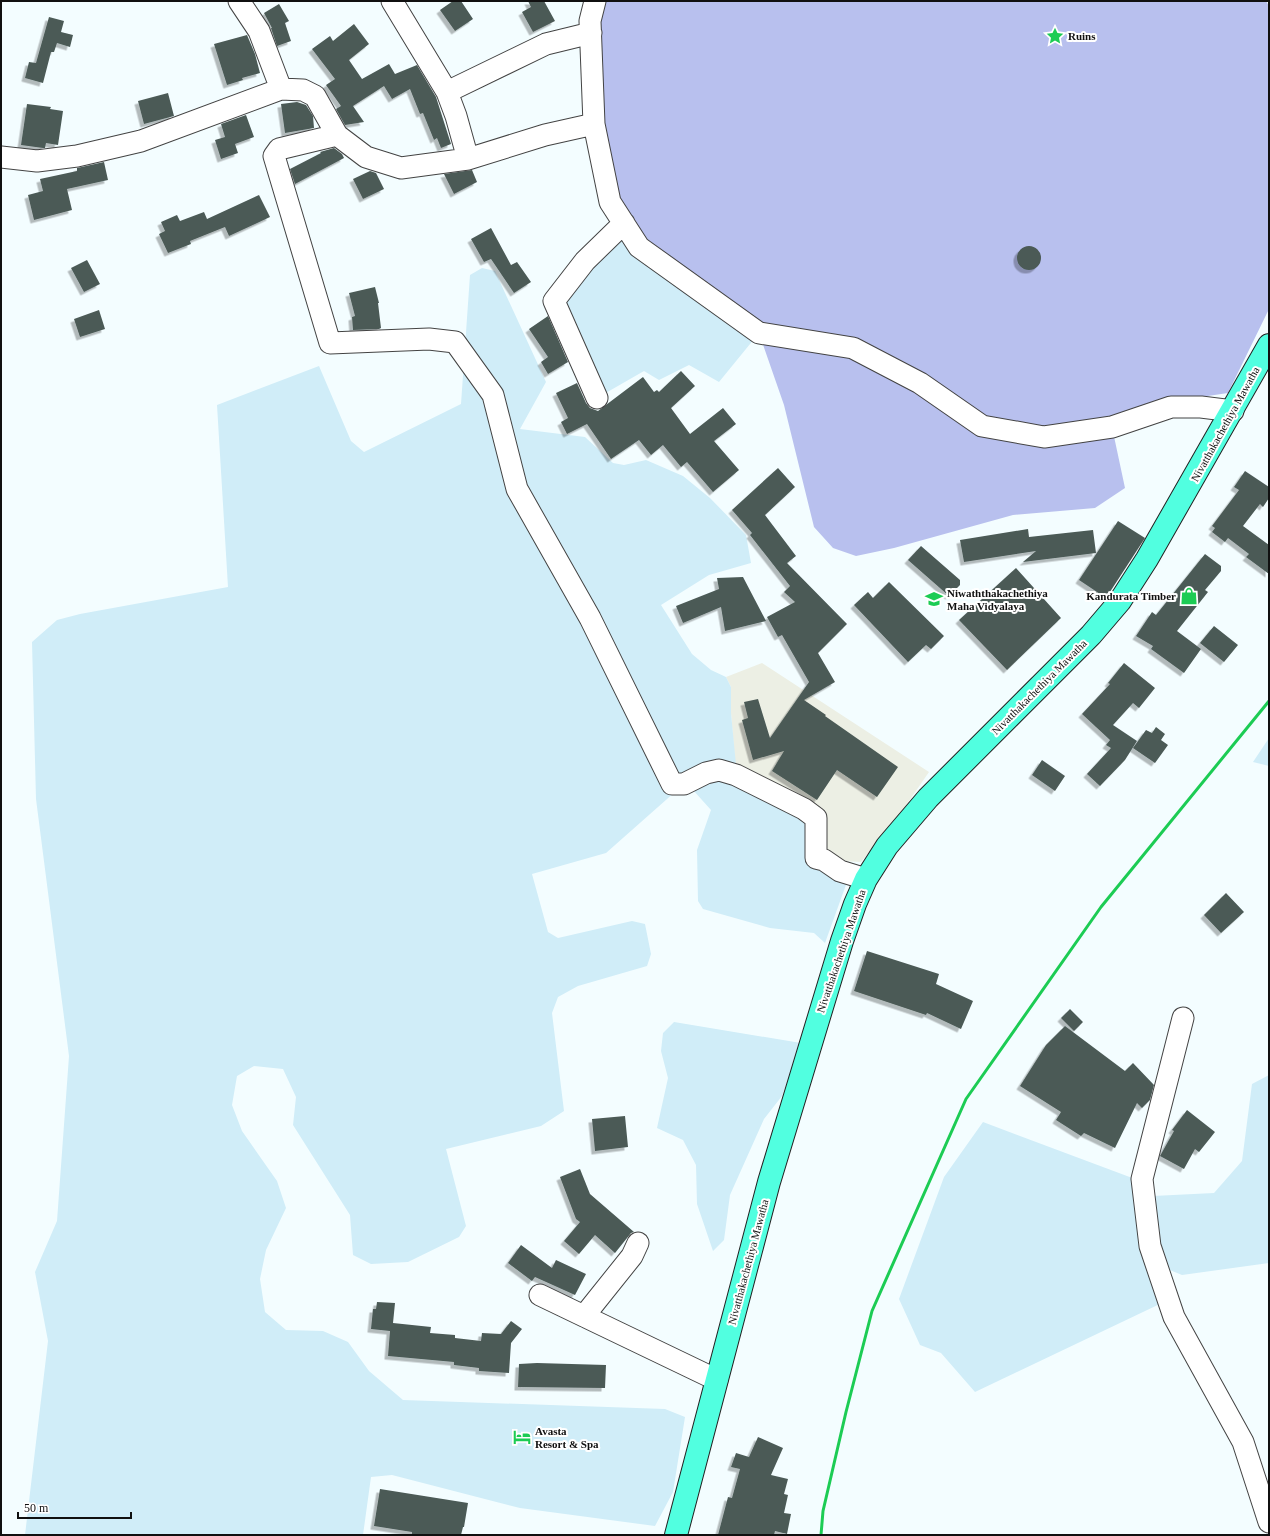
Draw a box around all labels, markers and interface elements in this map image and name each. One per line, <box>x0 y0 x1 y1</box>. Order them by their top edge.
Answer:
place icon: Ruins <box>1045 26 1065 46</box>
place label: Ruins <box>1068 30 1096 42</box>
street label: Nivatthakachethiya Mawatha <box>1188 364 1262 483</box>
shop icon: Kandurata Timber <box>1179 586 1199 606</box>
place label: Niwaththakachethiya Maha Vidyalaya <box>947 587 1048 612</box>
school or university icon: Niwaththakachethiya Maha Vidyalaya <box>924 589 944 609</box>
place label: Kandurata Timber <box>1086 590 1176 602</box>
street label: Nivatthakachethiya Mawatha <box>989 637 1089 737</box>
street label: Nivatthakachethiya Mawatha <box>814 888 868 1014</box>
street label: Nivatthakachethiya Mawatha <box>725 1198 771 1326</box>
place label: Avasta Resort & Spa <box>535 1425 599 1450</box>
hotel icon: Avasta Resort & Spa <box>512 1427 532 1447</box>
scale bar <box>18 1494 131 1520</box>
text: 50 m <box>24 1501 49 1515</box>

